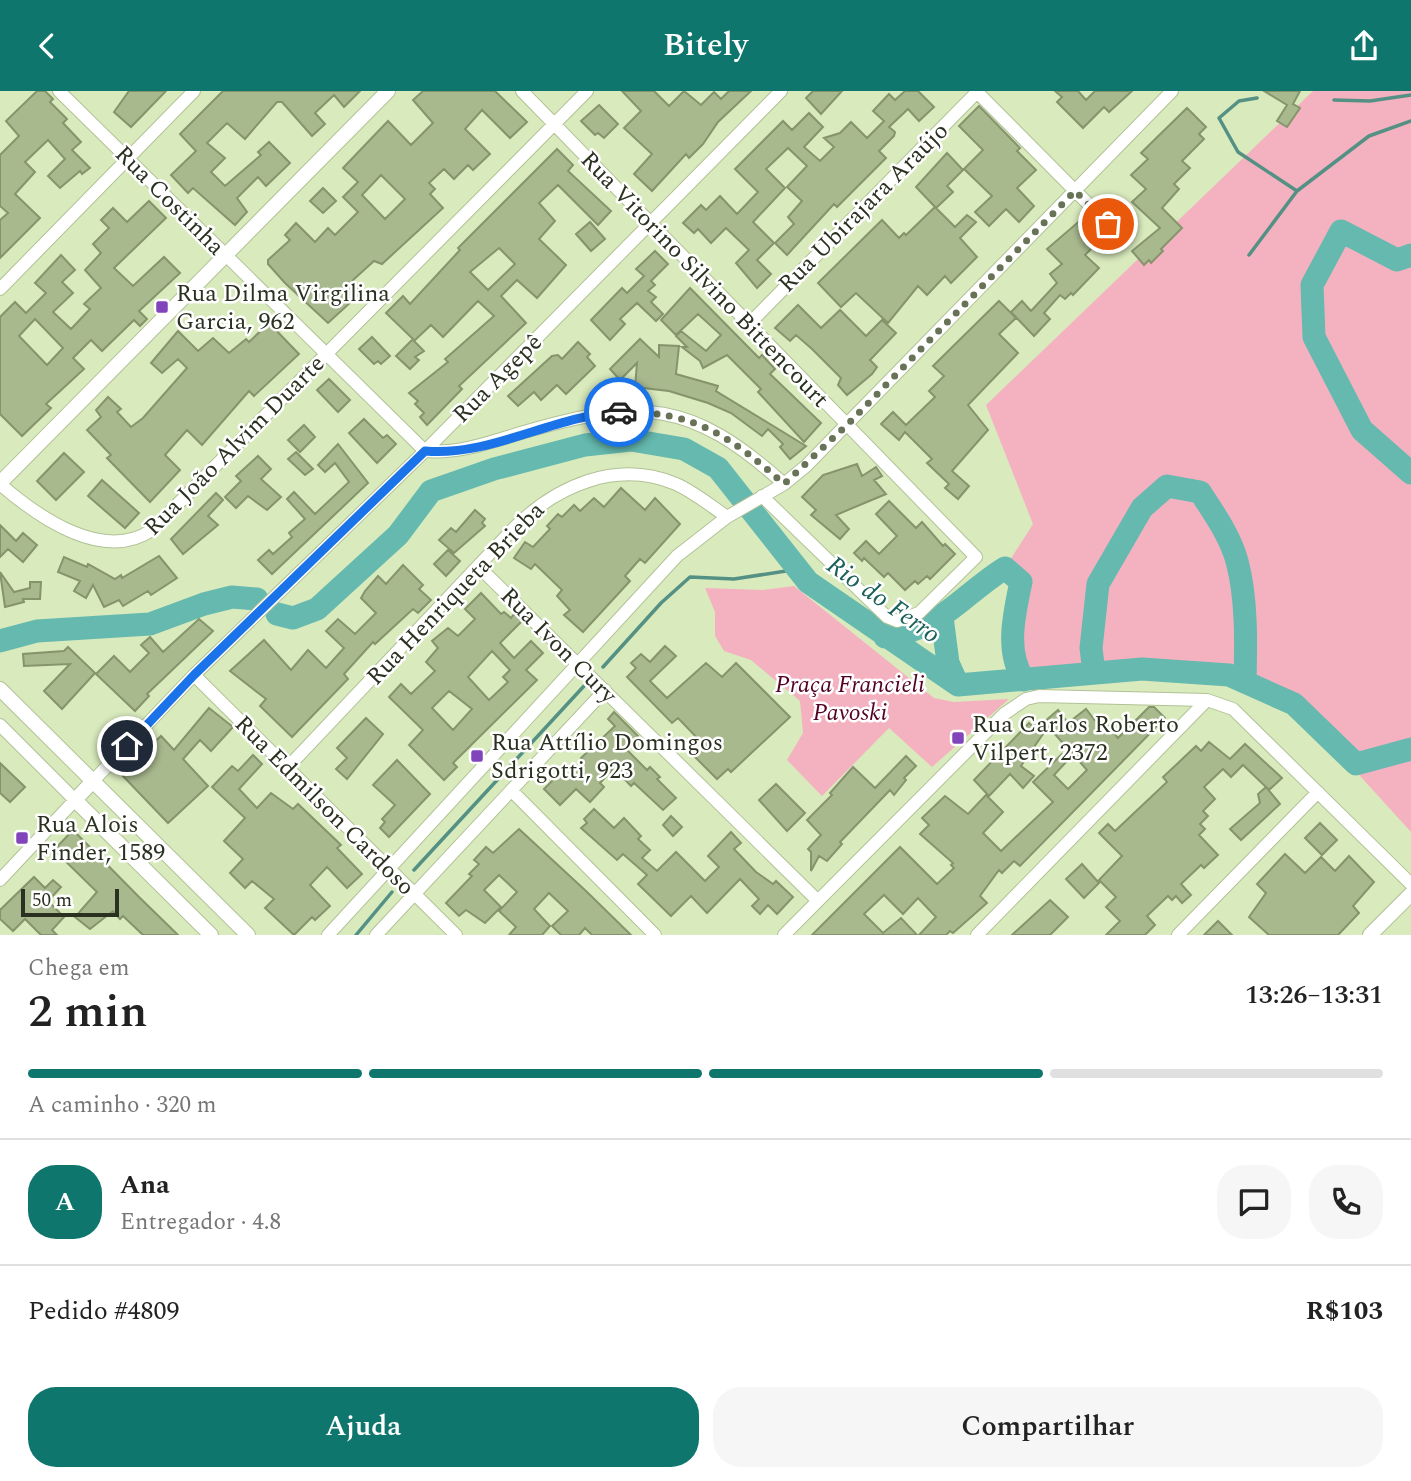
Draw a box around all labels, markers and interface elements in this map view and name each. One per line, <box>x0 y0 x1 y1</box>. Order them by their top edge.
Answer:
text: Bitely <box>663 21 748 70</box>
icon: back <box>28 27 66 65</box>
icon: share <box>1345 27 1383 65</box>
street label: Rua Ubirajara Araújo <box>770 114 957 301</box>
street label: Rua Costinha <box>106 137 233 264</box>
street label: Rua Vitorino Silvino Bittencourt <box>572 143 837 416</box>
pin <box>1078 194 1138 254</box>
icon: bag <box>1089 205 1127 243</box>
place label: Rua Dilma Virgilina Garcia, 962 <box>176 276 390 340</box>
marker: Rua Dilma Virgilina Garcia, 962 <box>154 299 170 315</box>
street label: Rua Agepê <box>445 326 551 432</box>
street label: Rua João Alvim Duarte <box>136 347 334 545</box>
courier <box>584 377 654 447</box>
icon: car <box>600 393 638 431</box>
street label: Rua Henriqueta Brieba <box>358 493 553 694</box>
water label: Rio do Ferro <box>818 546 949 654</box>
street label: Rua Ivon Cury <box>492 579 626 714</box>
park label: Praça Francieli Pavoski <box>775 667 925 731</box>
street label: Rua Edmilson Cardoso <box>226 707 423 904</box>
place label: Rua Carlos Roberto Vilpert, 2372 <box>972 707 1179 771</box>
pin <box>97 716 157 776</box>
place label: Rua Attílio Domingos Sdrigotti, 923 <box>491 725 723 789</box>
icon: home <box>108 727 146 765</box>
marker: Rua Carlos Roberto Vilpert, 2372 <box>950 730 966 746</box>
marker: Rua Attílio Domingos Sdrigotti, 923 <box>469 748 485 764</box>
place label: Rua Alois Finder, 1589 <box>36 807 165 871</box>
marker: Rua Alois Finder, 1589 <box>14 830 30 846</box>
scale bar <box>21 886 119 918</box>
text: 50 m <box>32 886 72 915</box>
text: Chega em <box>28 951 129 986</box>
text: 13:26–13:31 <box>1245 975 1383 1015</box>
text: 2 min <box>28 977 147 1047</box>
text: A caminho · 320 m <box>28 1088 217 1123</box>
text: Ana <box>120 1165 170 1205</box>
button: chat <box>1217 1165 1291 1239</box>
button: phone <box>1309 1165 1383 1239</box>
text: A <box>55 1182 75 1222</box>
text: Entregador · 4.8 <box>120 1205 281 1240</box>
text: Pedido #4809 <box>28 1291 179 1331</box>
text: R$103 <box>1306 1291 1383 1331</box>
button: Ajuda <box>28 1387 699 1467</box>
button: Compartilhar <box>713 1387 1383 1467</box>

